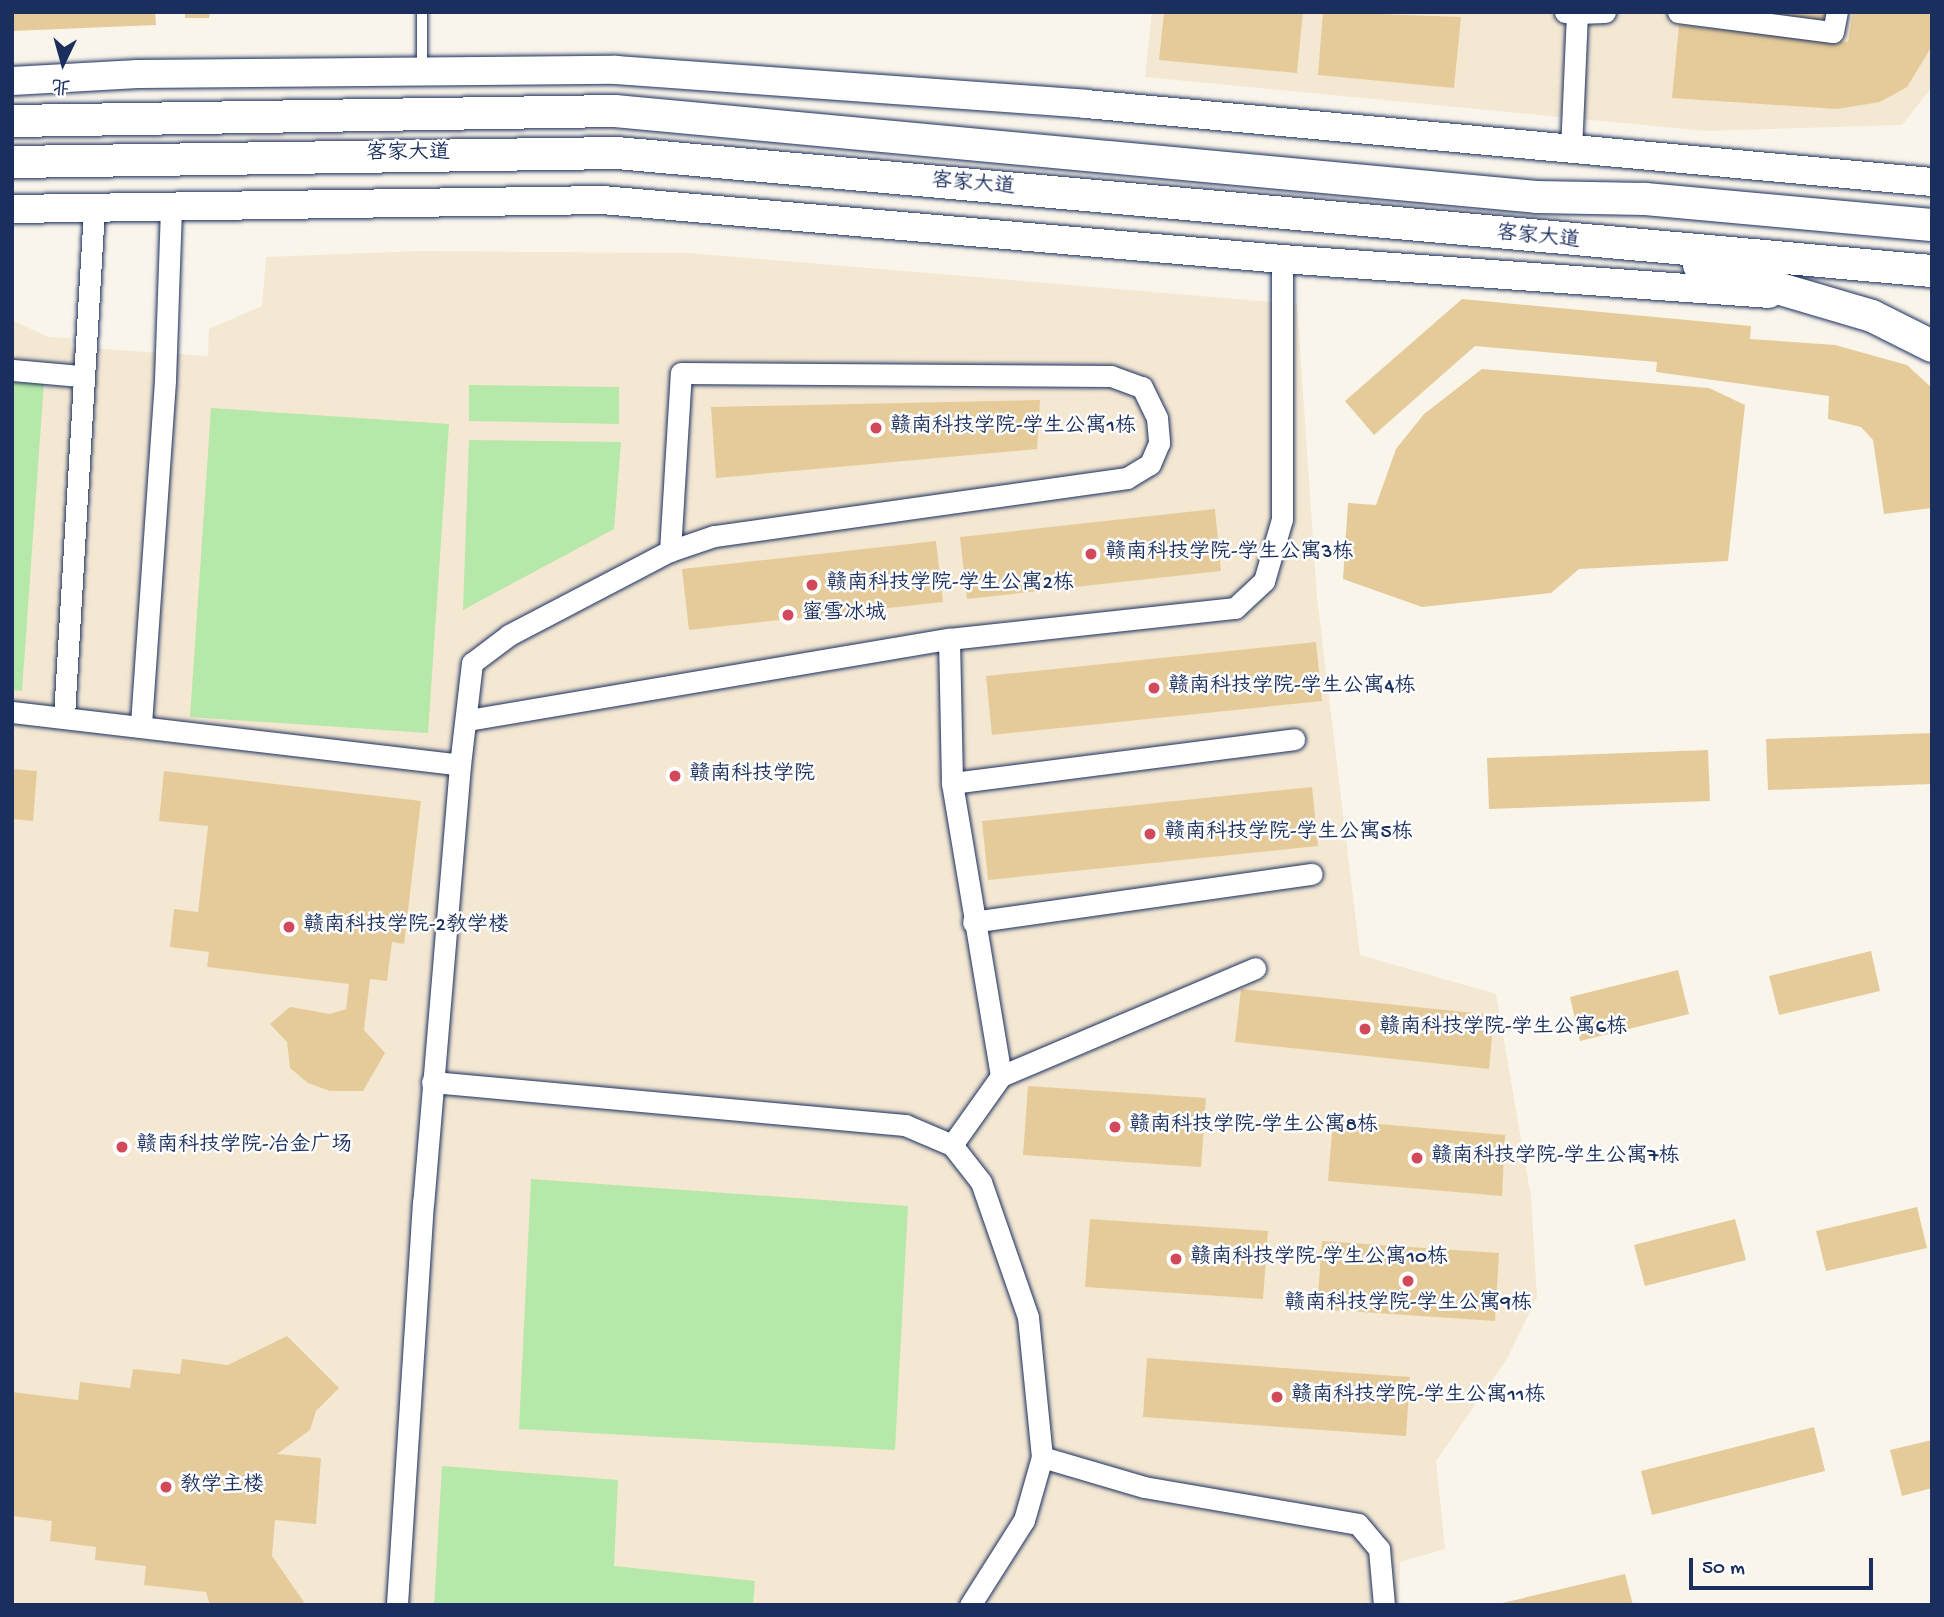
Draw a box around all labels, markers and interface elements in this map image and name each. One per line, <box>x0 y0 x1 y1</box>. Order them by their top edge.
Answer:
north arrow <box>28 28 98 98</box>
text: 北 <box>51 72 72 97</box>
street label: 客家大道 <box>366 142 450 168</box>
street label: 客家大道 <box>930 170 1016 202</box>
street label: 客家大道 <box>1495 222 1581 256</box>
place label: 赣南科技学院-学生公寓1栋 <box>890 415 1136 441</box>
marker: 赣南科技学院-学生公寓1栋 <box>868 420 884 436</box>
place label: 赣南科技学院-学生公寓3栋 <box>1105 541 1353 567</box>
marker: 赣南科技学院-学生公寓3栋 <box>1083 546 1099 562</box>
place label: 赣南科技学院-学生公寓2栋 <box>826 572 1074 598</box>
marker: 赣南科技学院-学生公寓2栋 <box>804 577 820 593</box>
place label: 蜜雪冰城 <box>802 602 886 628</box>
marker: 蜜雪冰城 <box>780 607 796 623</box>
place label: 赣南科技学院-学生公寓4栋 <box>1168 675 1416 701</box>
marker: 赣南科技学院-学生公寓4栋 <box>1146 680 1162 696</box>
place label: 赣南科技学院 <box>689 763 815 789</box>
marker: 赣南科技学院 <box>667 768 683 784</box>
place label: 赣南科技学院-学生公寓5栋 <box>1164 821 1413 847</box>
marker: 赣南科技学院-学生公寓5栋 <box>1142 826 1158 842</box>
place label: 赣南科技学院-2教学楼 <box>303 914 509 940</box>
marker: 赣南科技学院-2教学楼 <box>281 919 297 935</box>
place label: 赣南科技学院-学生公寓6栋 <box>1379 1016 1627 1042</box>
marker: 赣南科技学院-学生公寓6栋 <box>1357 1021 1373 1037</box>
place label: 赣南科技学院-学生公寓8栋 <box>1129 1114 1378 1140</box>
marker: 赣南科技学院-学生公寓8栋 <box>1107 1119 1123 1135</box>
place label: 赣南科技学院-冶金广场 <box>136 1134 353 1160</box>
marker: 赣南科技学院-冶金广场 <box>114 1139 130 1155</box>
place label: 赣南科技学院-学生公寓7栋 <box>1431 1145 1680 1171</box>
marker: 赣南科技学院-学生公寓7栋 <box>1409 1150 1425 1166</box>
place label: 赣南科技学院-学生公寓10栋 <box>1190 1246 1448 1272</box>
marker: 赣南科技学院-学生公寓10栋 <box>1168 1251 1184 1267</box>
marker: 赣南科技学院-学生公寓9栋 <box>1400 1273 1416 1289</box>
place label: 赣南科技学院-学生公寓9栋 <box>1284 1292 1532 1318</box>
place label: 赣南科技学院-学生公寓11栋 <box>1291 1384 1546 1410</box>
marker: 赣南科技学院-学生公寓11栋 <box>1269 1389 1285 1405</box>
place label: 教学主楼 <box>180 1474 264 1500</box>
marker: 教学主楼 <box>158 1479 174 1495</box>
scale bar <box>1692 1544 1876 1588</box>
text: 50 m <box>1702 1557 1745 1582</box>

